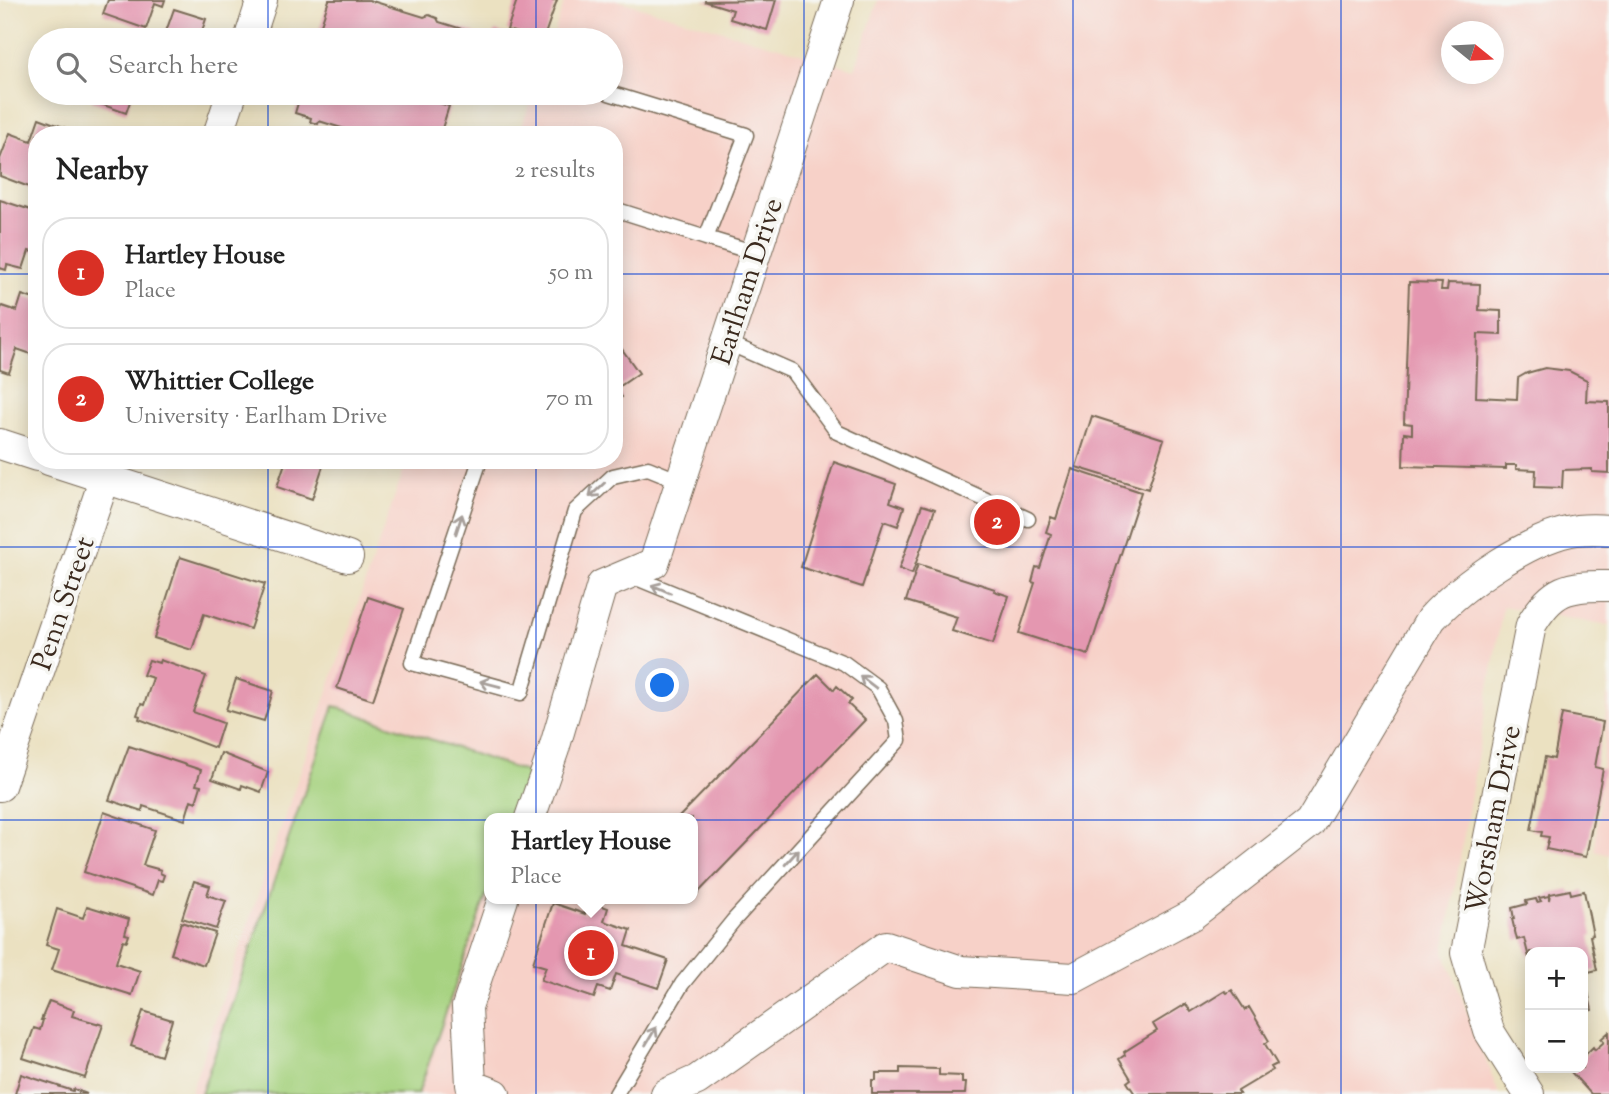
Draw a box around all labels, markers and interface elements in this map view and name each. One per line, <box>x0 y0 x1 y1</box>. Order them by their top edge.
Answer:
north arrow <box>1441 21 1504 84</box>
search box <box>28 28 623 105</box>
icon: search <box>52 48 90 86</box>
text: Search here <box>108 48 238 85</box>
text: Nearby <box>56 150 148 193</box>
text: 2 results <box>515 155 595 188</box>
street label: Earlham Drive <box>703 193 795 371</box>
text: Hartley House <box>125 238 285 275</box>
text: 1 <box>77 257 85 290</box>
text: 50 m <box>549 257 593 290</box>
text: Place <box>125 275 176 308</box>
text: Whittier College <box>125 364 314 401</box>
text: 2 <box>76 383 86 416</box>
text: 70 m <box>546 383 593 416</box>
text: University · Earlham Drive <box>125 401 387 434</box>
one-way arrow <box>589 482 606 499</box>
pin: 2 <box>974 496 1020 548</box>
one-way arrow <box>453 513 466 535</box>
street label: Penn Street <box>23 531 107 676</box>
one-way arrow <box>651 581 673 594</box>
your location <box>645 668 679 702</box>
one-way arrow <box>859 674 878 689</box>
one-way arrow <box>479 677 501 690</box>
street label: Worsham Drive <box>1457 722 1533 917</box>
popup <box>484 813 698 904</box>
text: Hartley House <box>511 824 671 861</box>
one-way arrow <box>783 849 800 866</box>
text: Place <box>511 861 562 894</box>
pin: 1 <box>568 927 614 979</box>
map controls <box>1525 947 1588 1073</box>
button: + <box>1525 947 1588 1010</box>
button: − <box>1525 1010 1588 1073</box>
one-way arrow <box>645 1026 659 1046</box>

